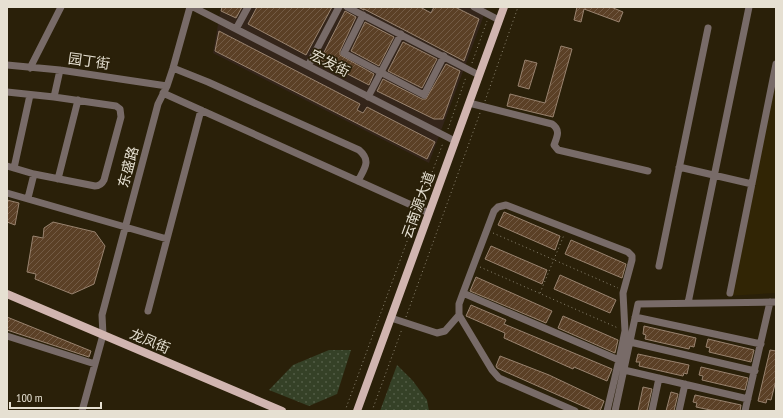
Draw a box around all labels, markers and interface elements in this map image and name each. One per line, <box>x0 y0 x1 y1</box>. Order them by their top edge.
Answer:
street label: 宏发街 <box>307 45 353 81</box>
street label: 园丁街 <box>67 49 111 73</box>
street label: 东盛路 <box>114 144 142 190</box>
street label: 云南源大道 <box>398 169 438 241</box>
street label: 龙凤街 <box>127 325 173 357</box>
scale bar <box>10 384 101 410</box>
text: 100 m <box>16 390 43 405</box>

